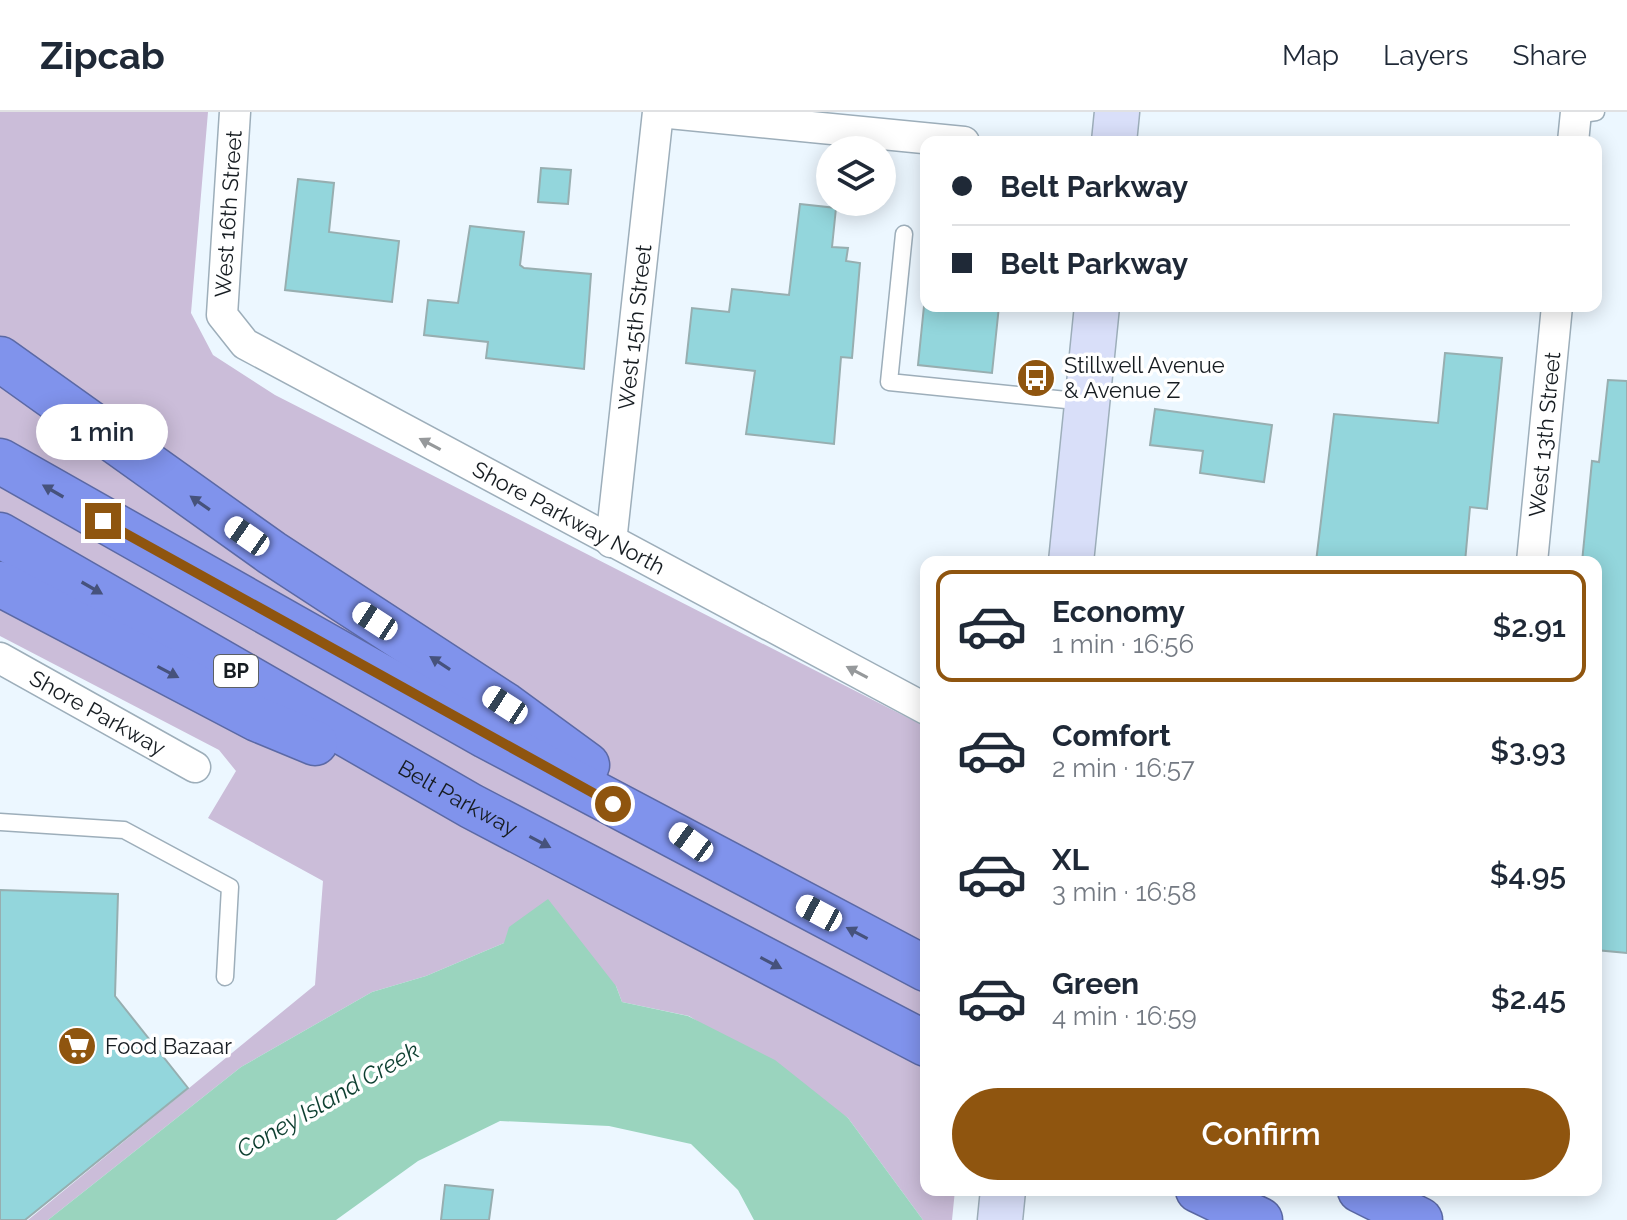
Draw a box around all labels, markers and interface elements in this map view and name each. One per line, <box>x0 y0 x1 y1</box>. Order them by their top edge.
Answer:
text: Zipcab <box>40 33 165 78</box>
text: Map <box>1282 39 1339 72</box>
text: Layers <box>1383 39 1469 72</box>
text: Share <box>1513 39 1587 72</box>
street label: West 16th Street <box>209 129 247 298</box>
map controls <box>816 136 896 216</box>
button: layers <box>816 136 896 216</box>
text: Belt Parkway <box>1000 169 1188 204</box>
street label: West 15th Street <box>613 243 657 411</box>
text: Belt Parkway <box>1000 246 1188 281</box>
street label: West 13th Street <box>1523 350 1566 519</box>
place label: Stillwell Avenue & Avenue Z <box>1064 352 1225 403</box>
bus stop icon: Stillwell Avenue & Avenue Z <box>1015 357 1057 399</box>
callout: 1 min <box>37 405 169 461</box>
text: 1 min <box>70 417 134 447</box>
one-way arrow <box>419 437 442 451</box>
street label: Shore Parkway North <box>468 456 670 580</box>
one-way arrow <box>42 484 64 498</box>
one-way arrow <box>189 495 211 511</box>
route end <box>85 503 121 539</box>
car <box>220 512 274 560</box>
one-way arrow <box>81 581 103 595</box>
icon: car <box>956 590 1028 662</box>
text: Economy <box>1052 594 1185 629</box>
car <box>348 598 402 644</box>
text: $2.91 <box>1493 609 1566 644</box>
text: 1 min · 16:56 <box>1052 629 1194 659</box>
road number: BP <box>214 655 258 687</box>
one-way arrow <box>429 655 450 670</box>
street label: Shore Parkway <box>25 664 170 761</box>
one-way arrow <box>157 665 180 678</box>
one-way arrow <box>846 666 868 680</box>
car <box>478 682 532 728</box>
icon: car <box>956 714 1028 786</box>
text: Comfort <box>1052 718 1171 753</box>
text: $3.93 <box>1490 733 1566 768</box>
text: 2 min · 16:57 <box>1052 753 1195 783</box>
street label: Belt Parkway <box>394 754 522 841</box>
route start <box>595 786 631 822</box>
car <box>665 818 717 866</box>
one-way arrow <box>529 836 552 849</box>
icon: car <box>956 838 1028 910</box>
text: XL <box>1052 842 1089 877</box>
text: $4.95 <box>1490 857 1566 892</box>
text: 3 min · 16:58 <box>1052 877 1197 907</box>
car <box>792 891 846 935</box>
one-way arrow <box>845 927 868 940</box>
one-way arrow <box>759 956 782 969</box>
icon: car <box>956 962 1028 1034</box>
text: Green <box>1052 966 1139 1001</box>
text: $2.45 <box>1491 981 1566 1016</box>
text: 4 min · 16:59 <box>1052 1001 1197 1031</box>
supermarket icon: Food Bazaar <box>56 1025 98 1067</box>
place label: Food Bazaar <box>105 1033 232 1059</box>
water label: Coney Island Creek <box>231 1035 424 1164</box>
button: Confirm <box>952 1088 1570 1180</box>

